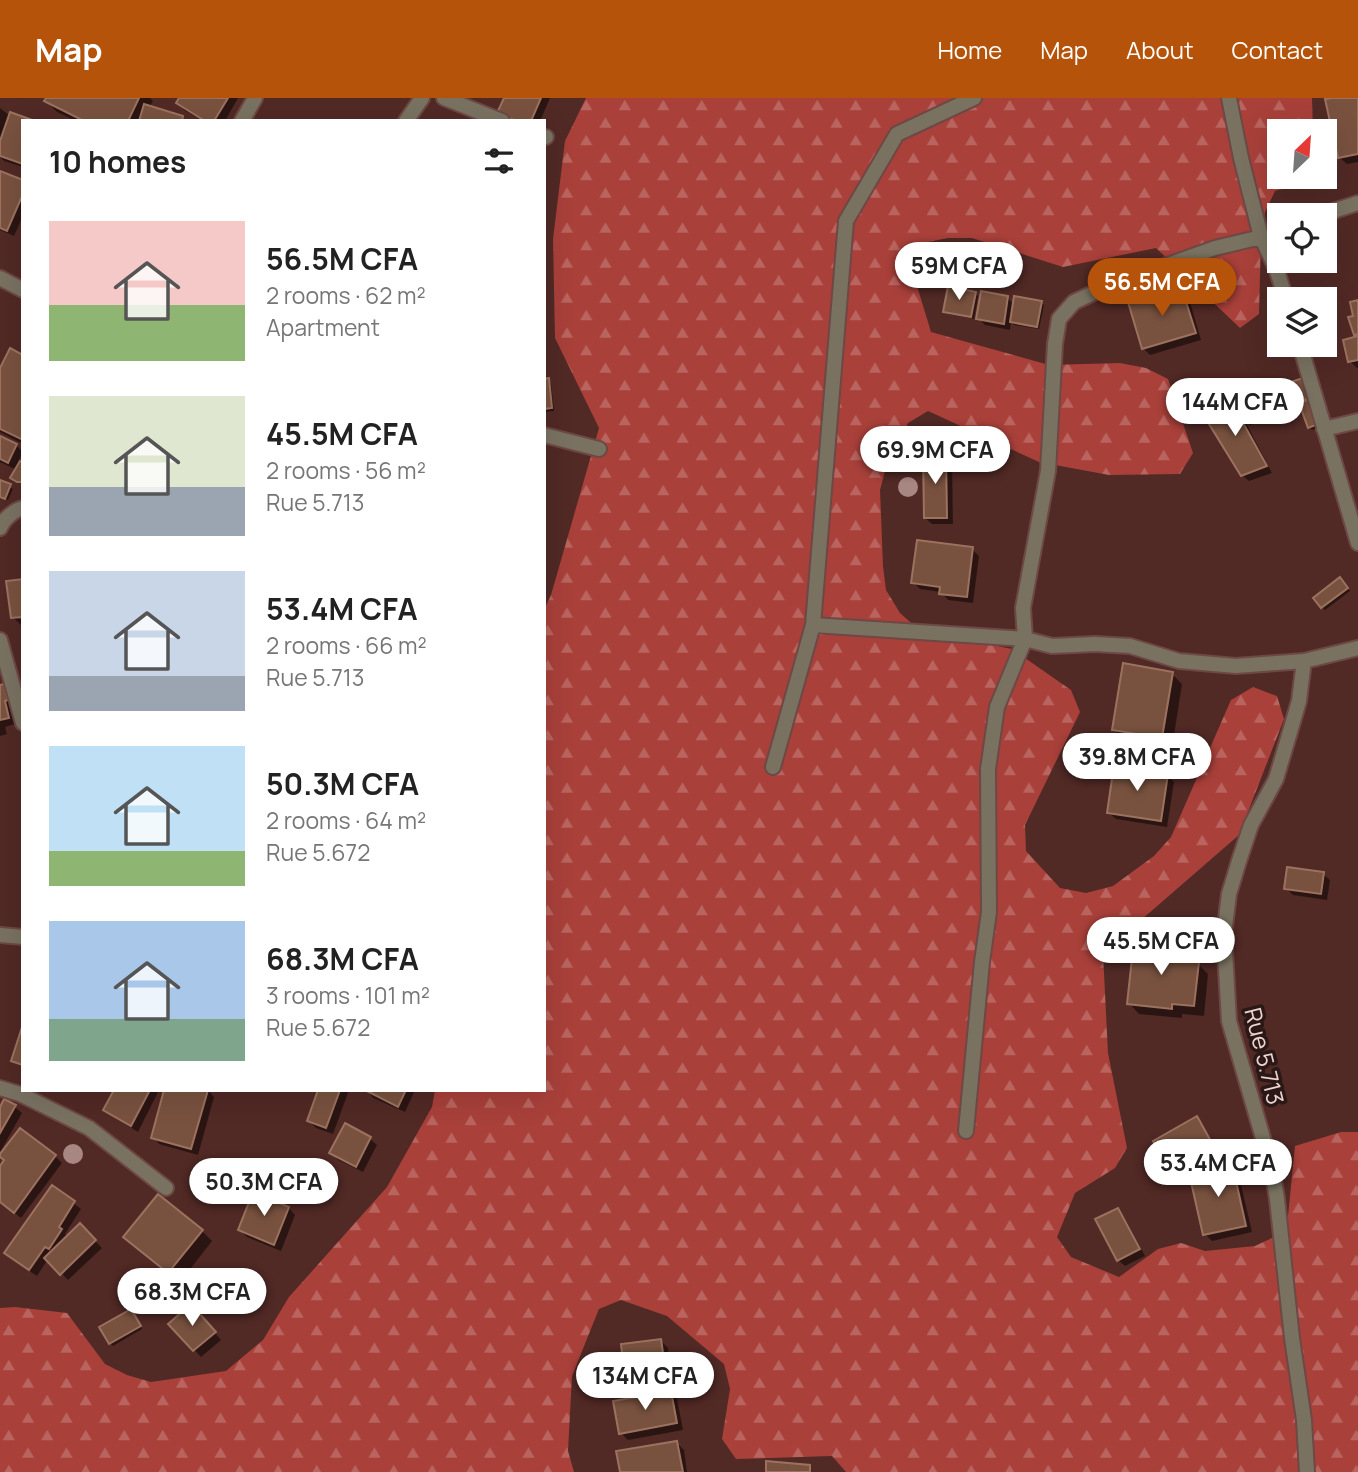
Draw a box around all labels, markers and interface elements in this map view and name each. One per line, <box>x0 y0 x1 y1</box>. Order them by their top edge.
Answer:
text: Map <box>35 27 103 72</box>
text: Home <box>937 33 1002 66</box>
text: Map <box>1040 33 1088 66</box>
text: About <box>1126 33 1194 66</box>
text: Contact <box>1232 33 1323 66</box>
north arrow <box>1267 119 1337 189</box>
map controls <box>1267 119 1337 357</box>
text: 10 homes <box>49 141 186 182</box>
icon: filters <box>480 142 518 180</box>
button: locate <box>1267 203 1337 273</box>
text: 56.5M CFA <box>266 238 418 279</box>
pin: 59M CFA <box>894 242 1024 302</box>
icon: home <box>105 249 189 333</box>
text: 59M CFA <box>911 249 1007 281</box>
pin: 56.5M CFA <box>1082 258 1242 318</box>
text: 56.5M CFA <box>1104 265 1220 297</box>
text: 2 rooms · 62 m² <box>266 279 426 311</box>
button: layers <box>1267 287 1337 357</box>
text: Apartment <box>266 311 380 343</box>
pin: 144M CFA <box>1163 378 1307 438</box>
text: 144M CFA <box>1182 385 1288 417</box>
text: 45.5M CFA <box>266 413 418 454</box>
icon: home <box>105 424 189 508</box>
pin: 69.9M CFA <box>855 426 1015 486</box>
text: 69.9M CFA <box>876 433 994 465</box>
text: 2 rooms · 56 m² <box>266 454 426 486</box>
text: Rue 5.713 <box>266 486 365 518</box>
text: 53.4M CFA <box>266 588 418 629</box>
icon: home <box>105 599 189 683</box>
text: 2 rooms · 66 m² <box>266 629 427 661</box>
text: Rue 5.713 <box>266 661 365 693</box>
pin: 39.8M CFA <box>1057 734 1217 793</box>
text: 39.8M CFA <box>1078 740 1196 772</box>
text: 50.3M CFA <box>266 763 419 804</box>
icon: home <box>105 774 189 858</box>
text: 2 rooms · 64 m² <box>266 804 426 836</box>
text: Rue 5.672 <box>266 836 370 868</box>
pin: 45.5M CFA <box>1081 918 1241 977</box>
text: 45.5M CFA <box>1103 924 1219 956</box>
text: 68.3M CFA <box>266 938 419 979</box>
icon: home <box>105 949 189 1033</box>
text: 3 rooms · 101 m² <box>266 979 430 1011</box>
street label: Rue 5.713 <box>1238 1004 1292 1108</box>
text: Rue 5.672 <box>266 1011 370 1043</box>
pin: 53.4M CFA <box>1138 1140 1298 1199</box>
text: 53.4M CFA <box>1160 1146 1276 1178</box>
pin: 50.3M CFA <box>184 1158 344 1218</box>
text: 50.3M CFA <box>205 1165 323 1197</box>
pin: 68.3M CFA <box>112 1268 272 1328</box>
text: 68.3M CFA <box>133 1275 251 1307</box>
pin: 134M CFA <box>573 1352 717 1412</box>
text: 134M CFA <box>592 1359 698 1391</box>

